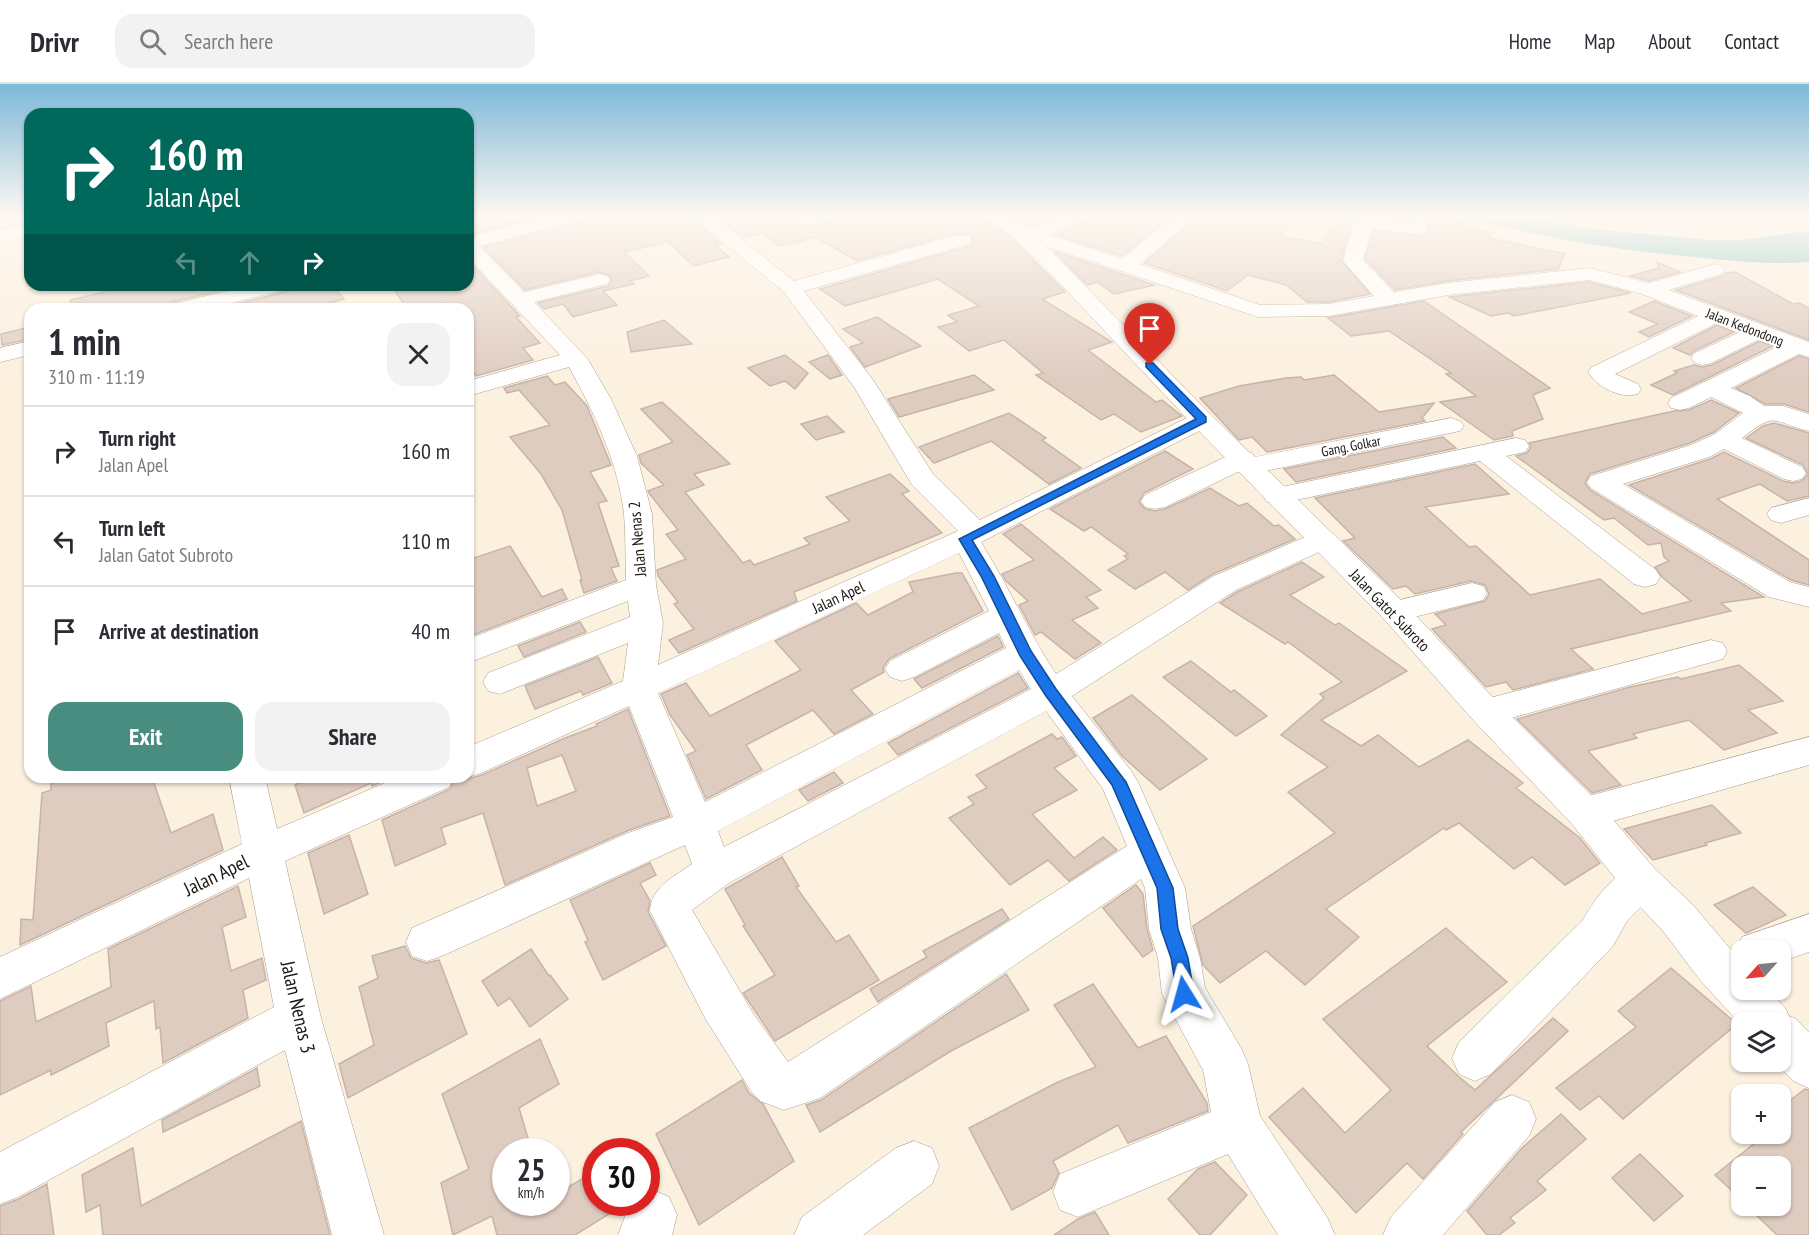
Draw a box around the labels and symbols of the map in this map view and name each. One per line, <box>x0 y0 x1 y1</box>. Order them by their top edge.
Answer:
pin <box>1124 303 1175 365</box>
street label: Jalan Kedondong <box>1703 304 1786 350</box>
street label: Gang. Golkar <box>1320 431 1382 461</box>
street label: Jalan Nenas 2 <box>624 501 650 578</box>
street label: Jalan Gatot Subroto <box>1345 564 1435 656</box>
street label: Jalan Apel <box>808 576 868 618</box>
street label: Jalan Apel <box>178 848 253 902</box>
north arrow <box>1731 940 1791 1000</box>
street label: Jalan Nenas 3 <box>275 957 321 1056</box>
position arrow <box>1152 962 1216 1026</box>
speed limit sign: 30 <box>582 1138 660 1216</box>

